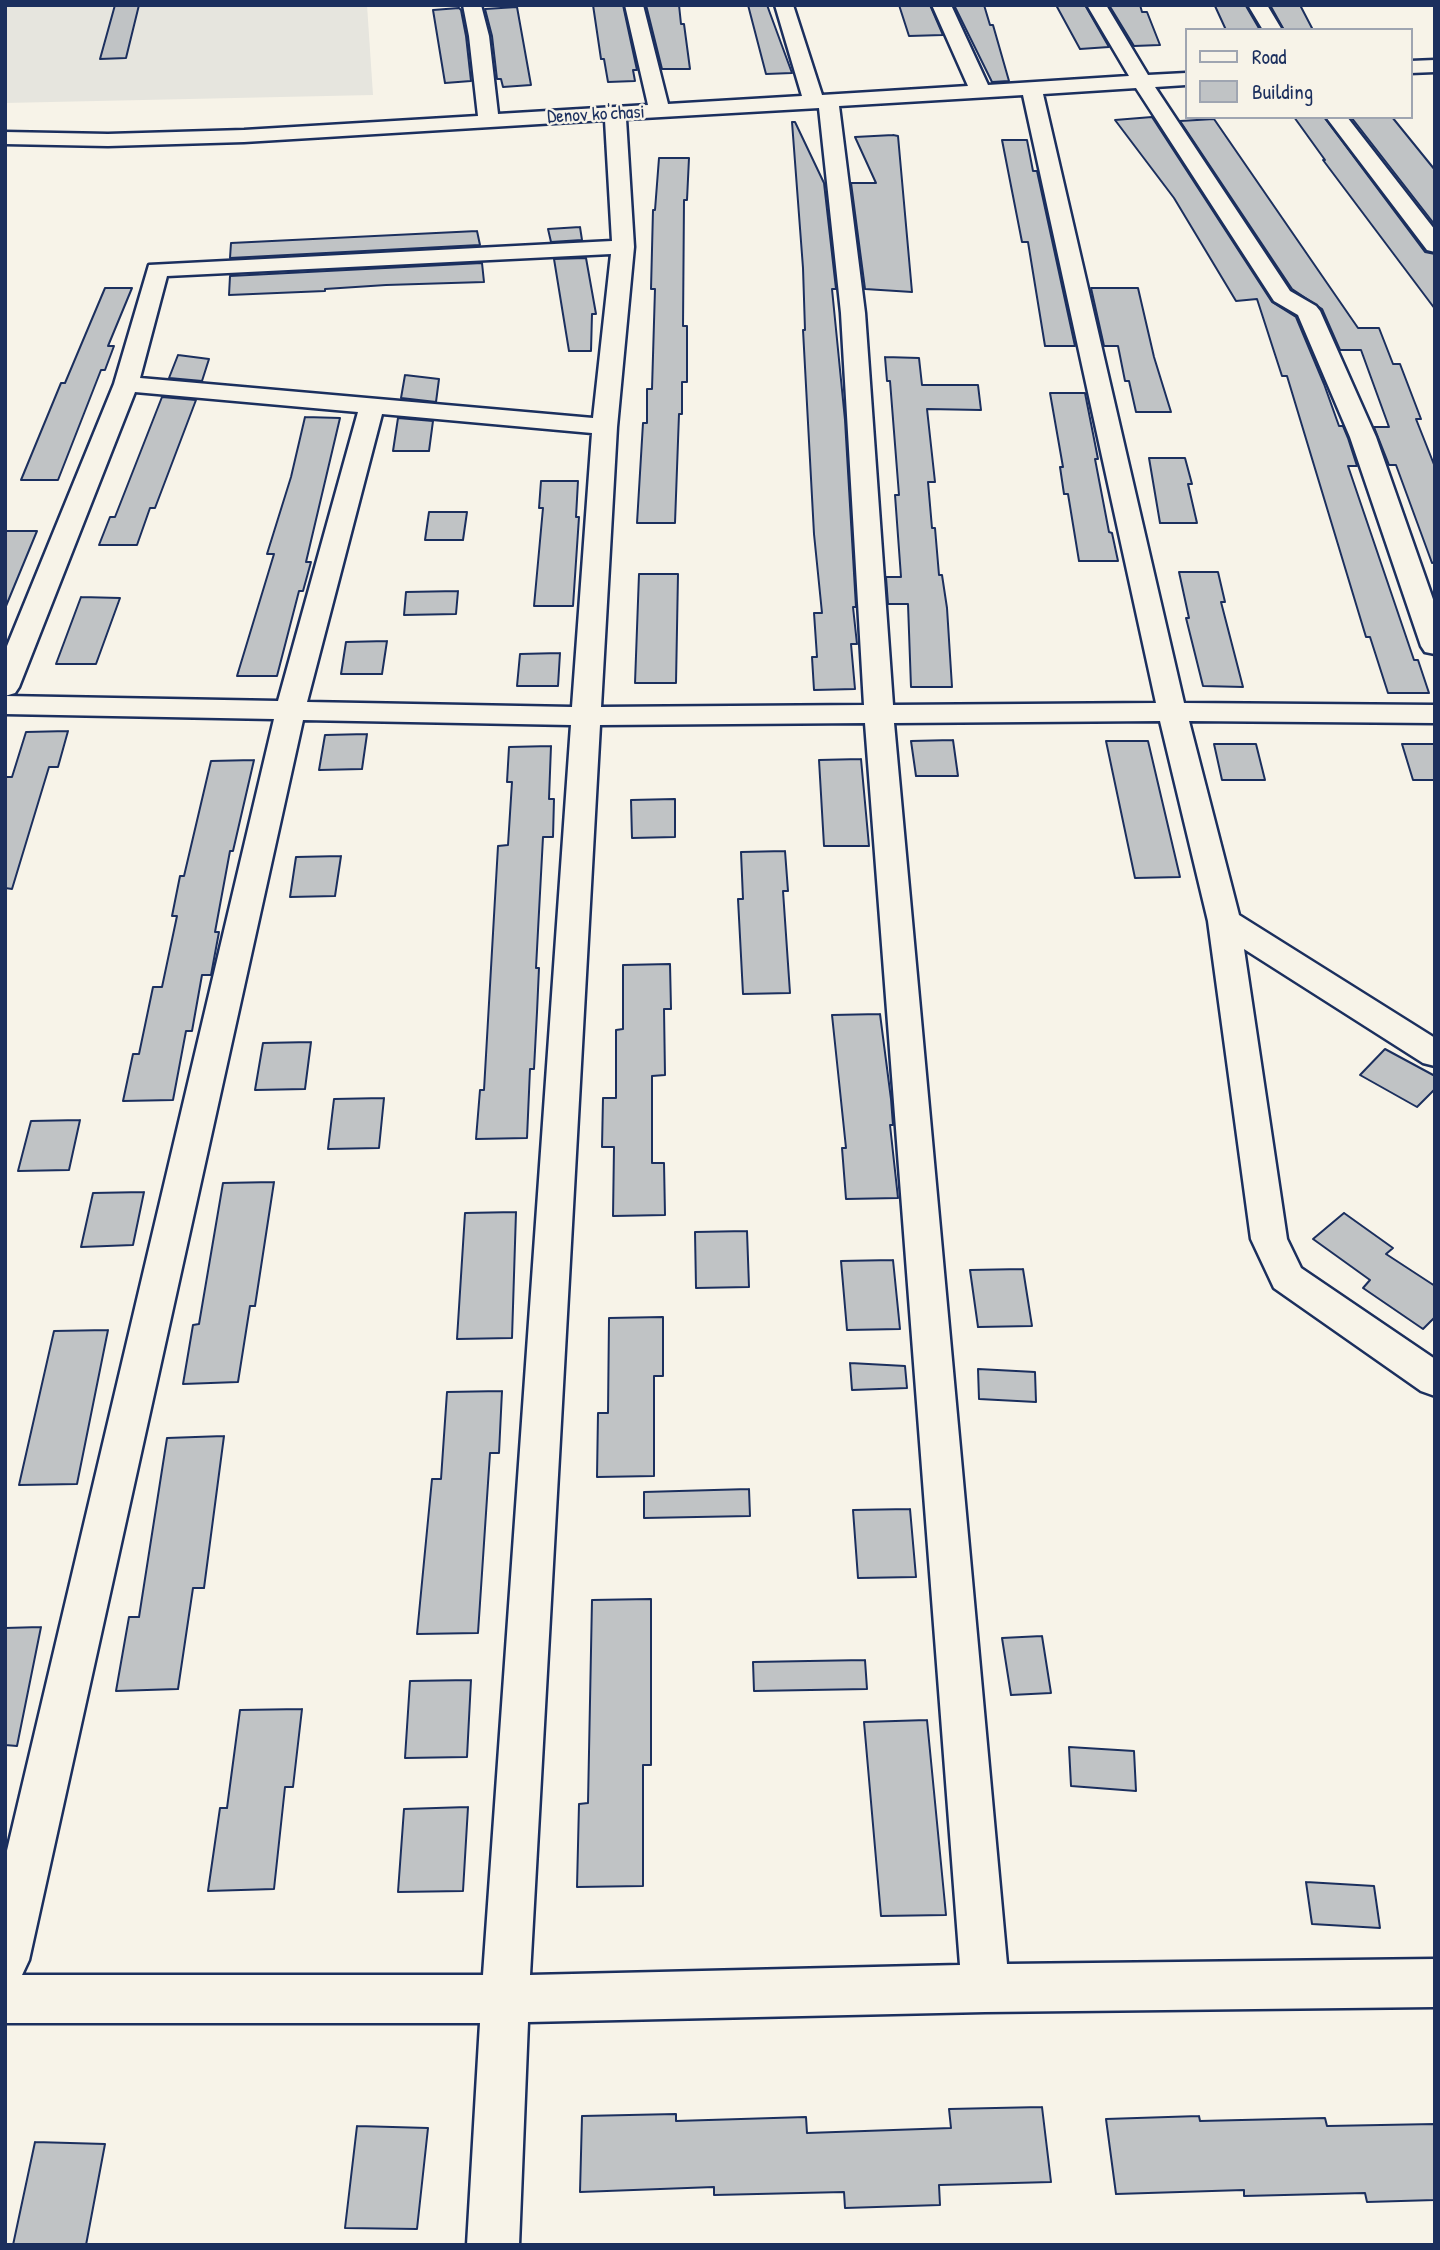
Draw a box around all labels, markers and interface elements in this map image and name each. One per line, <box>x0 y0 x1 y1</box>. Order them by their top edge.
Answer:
legend <box>1184 28 1412 119</box>
text: Road <box>1252 42 1286 71</box>
text: Building <box>1252 77 1313 106</box>
street label: Denov ko'chasi <box>547 101 645 129</box>

